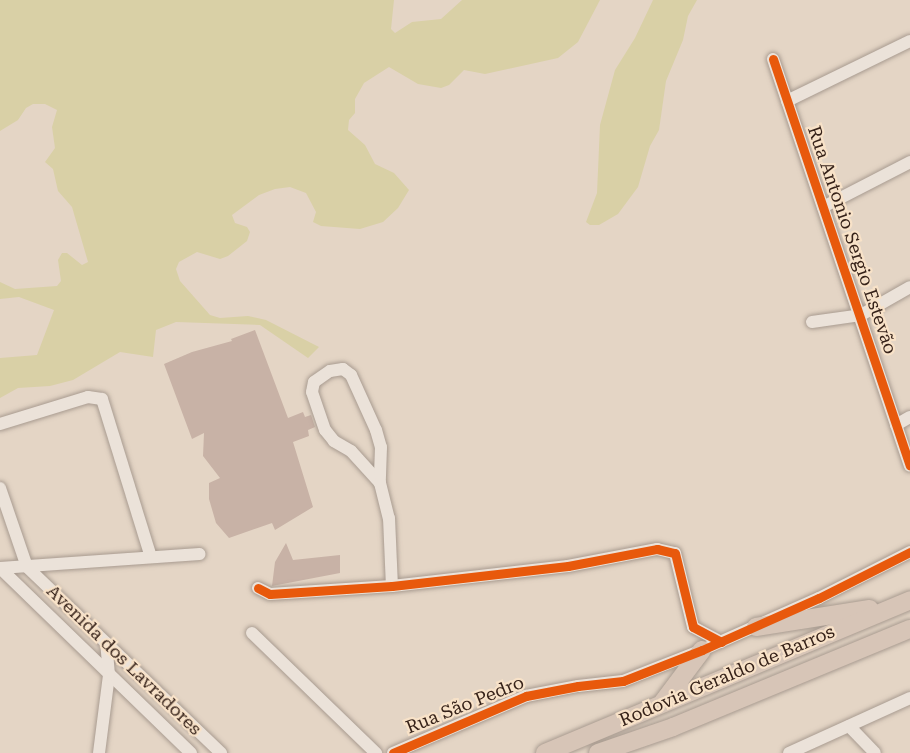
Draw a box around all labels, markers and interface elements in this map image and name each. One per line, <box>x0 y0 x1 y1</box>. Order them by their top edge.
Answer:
street label: Rua Antonio Sergio Estevão <box>803 123 901 357</box>
street label: Avenida dos Lavradores <box>42 580 206 740</box>
street label: Rodovia Geraldo de Barros <box>616 621 838 731</box>
street label: Rua São Pedro <box>403 672 527 738</box>

